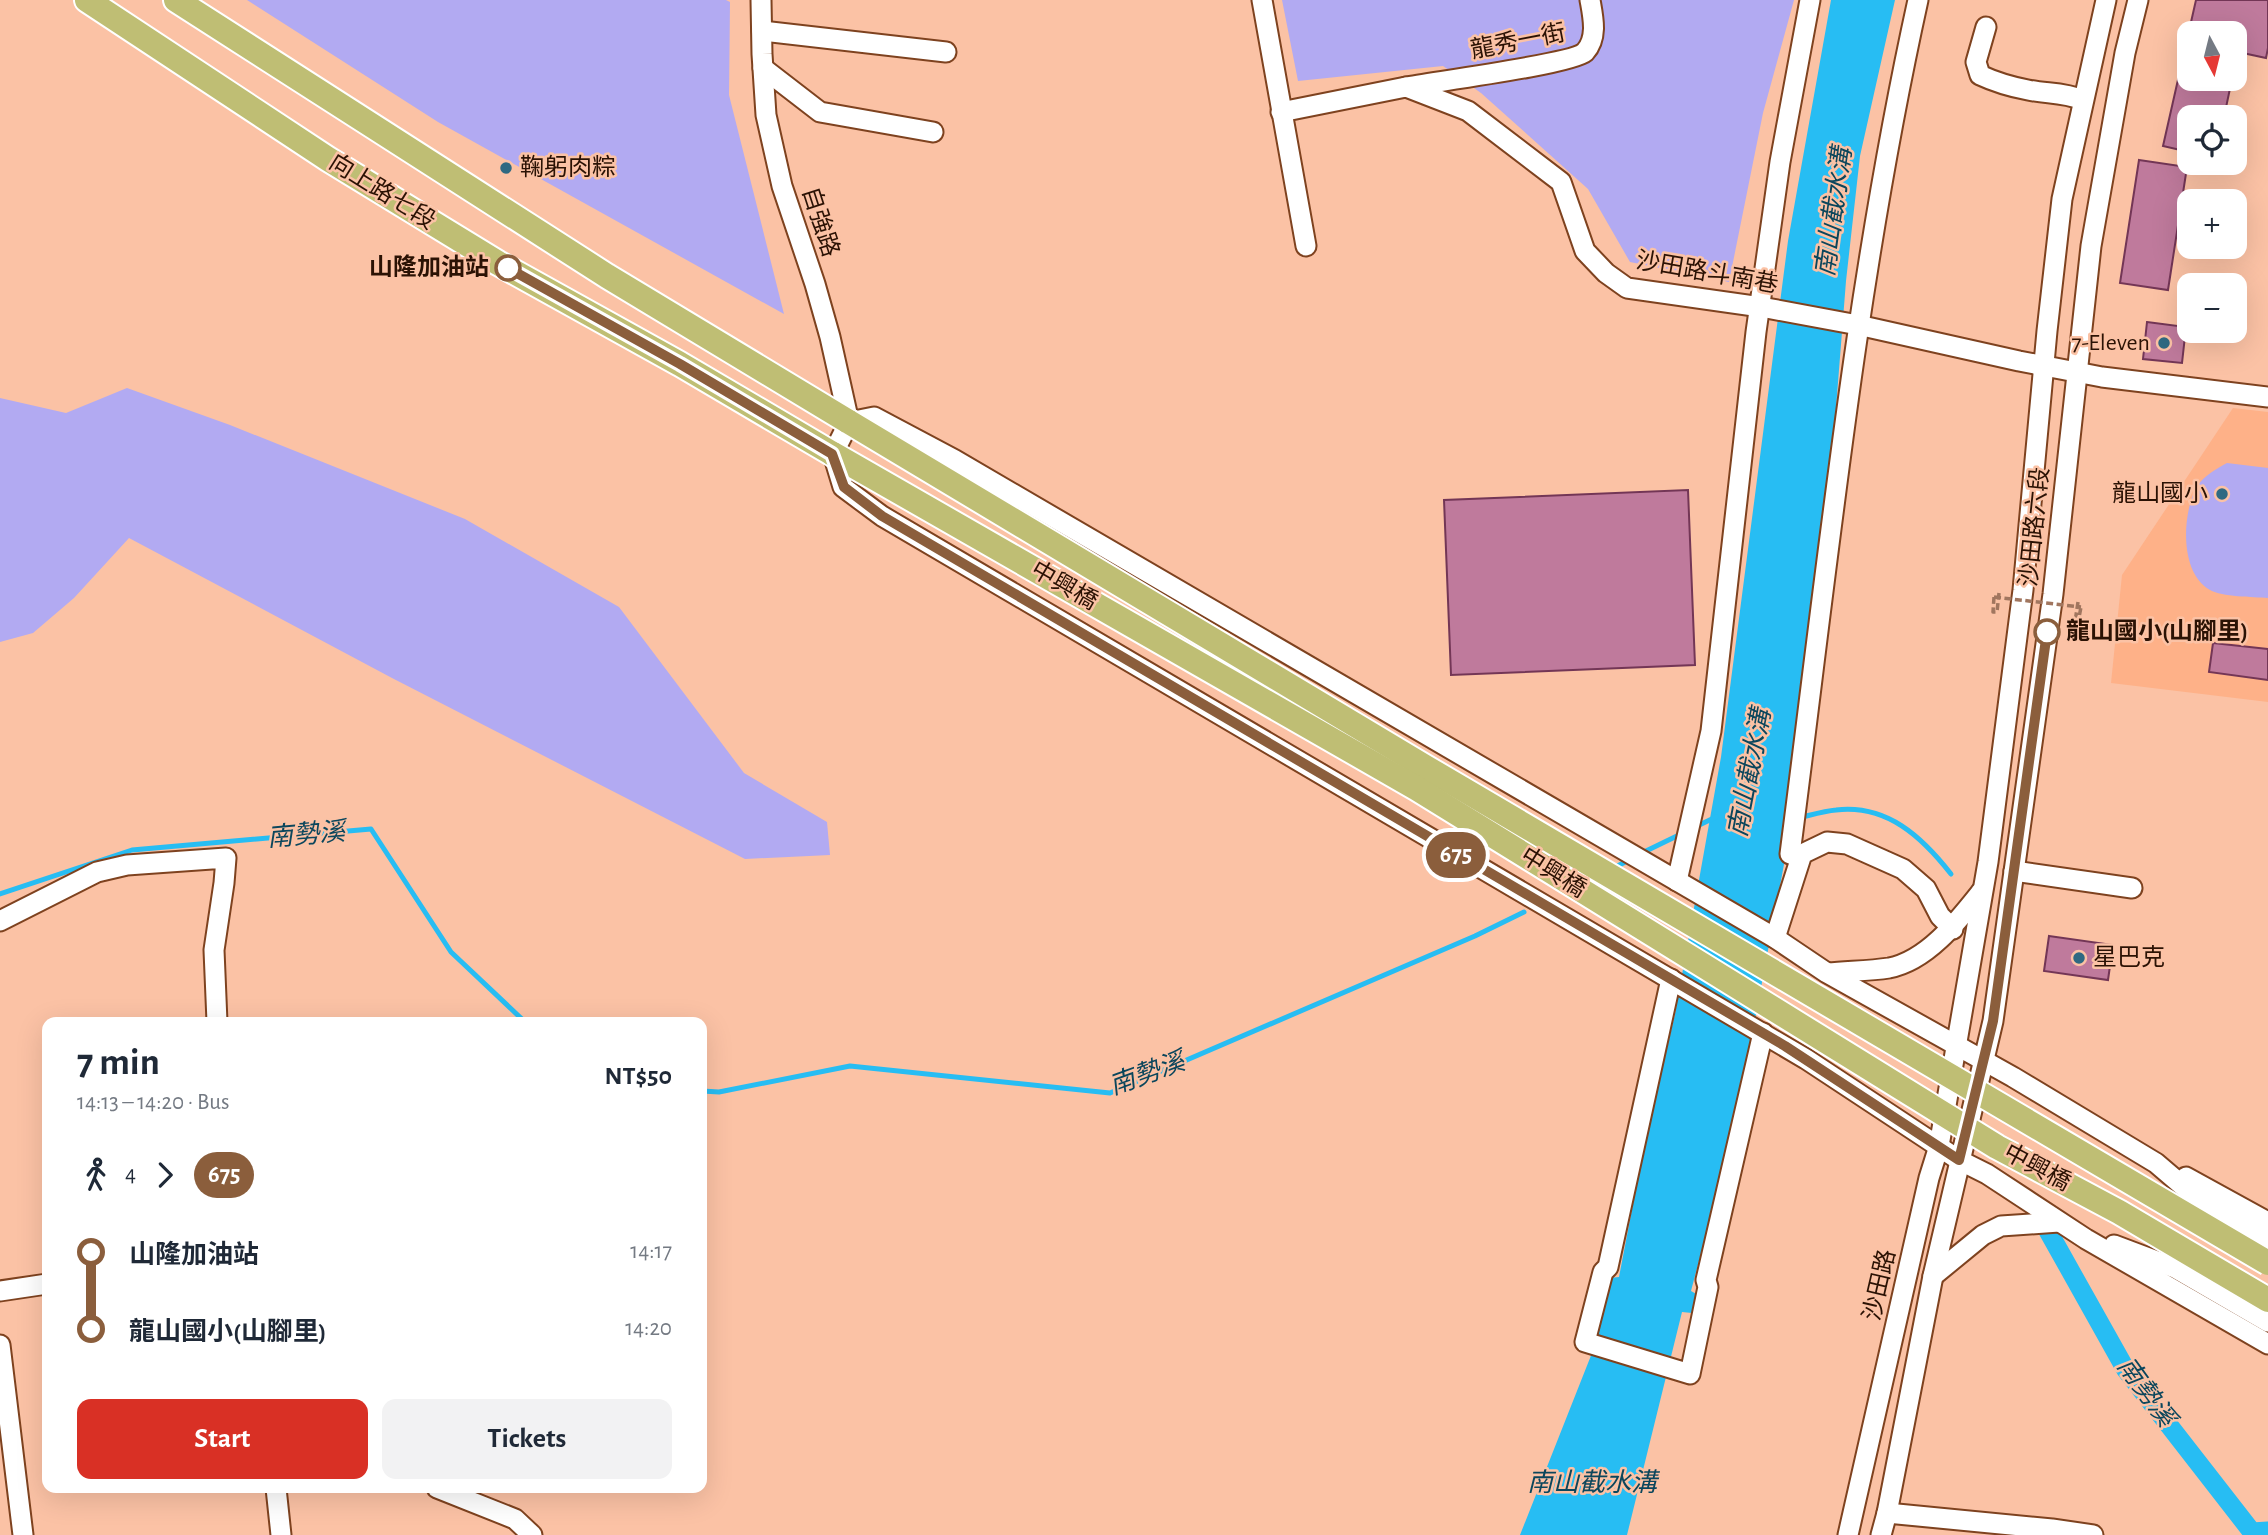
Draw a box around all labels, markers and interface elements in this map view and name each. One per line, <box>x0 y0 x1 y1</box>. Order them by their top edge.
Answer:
street label: 龍秀一街 <box>1468 19 1567 63</box>
north arrow <box>2177 21 2247 91</box>
map controls <box>2177 21 2247 343</box>
button: locate <box>2177 105 2247 175</box>
water label: 南山截水溝 <box>1811 142 1856 278</box>
street label: 向上路七段 <box>325 148 440 234</box>
place label: 鞠躬肉粽 <box>520 154 616 180</box>
marker: 鞠躬肉粽 <box>498 160 514 176</box>
street label: 自強路 <box>797 183 844 260</box>
button: + <box>2177 189 2247 259</box>
street label: 沙田路斗南巷 <box>1634 247 1780 297</box>
place label: 山隆加油站 <box>369 254 489 280</box>
marker: 山隆加油站 <box>495 255 521 281</box>
button: − <box>2177 273 2247 343</box>
place label: 7-Eleven <box>2072 331 2150 355</box>
marker: 7-Eleven <box>2156 335 2172 351</box>
street label: 沙田路六段 <box>2015 466 2053 588</box>
place label: 龍山國小 <box>2112 480 2208 506</box>
marker: 龍山國小 <box>2214 486 2230 502</box>
street label: 中興橋 <box>1027 556 1102 614</box>
place label: 龍山國小(山腳里) <box>2066 618 2248 644</box>
marker: 龍山國小(山腳里) <box>2034 619 2060 645</box>
water label: 南山截水溝 <box>1724 703 1776 839</box>
water label: 南勢溪 <box>266 817 350 851</box>
line badge: 675 <box>1416 832 1496 878</box>
street label: 中興橋 <box>1516 842 1591 902</box>
text: 675 <box>1440 843 1472 867</box>
place label: 星巴克 <box>2093 944 2165 970</box>
marker: 星巴克 <box>2071 950 2087 966</box>
text: 7 min <box>77 1044 160 1082</box>
water label: 南勢溪 <box>1106 1046 1192 1100</box>
text: NT$50 <box>605 1063 672 1089</box>
text: 14:13 – 14:20 · Bus <box>77 1091 229 1114</box>
street label: 中興橋 <box>2000 1139 2075 1195</box>
icon: walk <box>77 1156 115 1194</box>
icon: forward <box>146 1156 184 1194</box>
text: 4 <box>125 1163 136 1186</box>
text: 675 <box>208 1163 240 1187</box>
text: 14:17 <box>630 1240 672 1263</box>
text: 山隆加油站 <box>129 1242 259 1268</box>
street label: 沙田路 <box>1858 1247 1900 1323</box>
text: 14:20 <box>625 1317 672 1340</box>
text: 龍山國小(山腳里) <box>129 1319 326 1345</box>
water label: 南勢溪 <box>2113 1352 2183 1434</box>
button: Start <box>77 1399 368 1479</box>
button: Tickets <box>382 1399 672 1479</box>
water label: 南山截水溝 <box>1527 1469 1661 1496</box>

